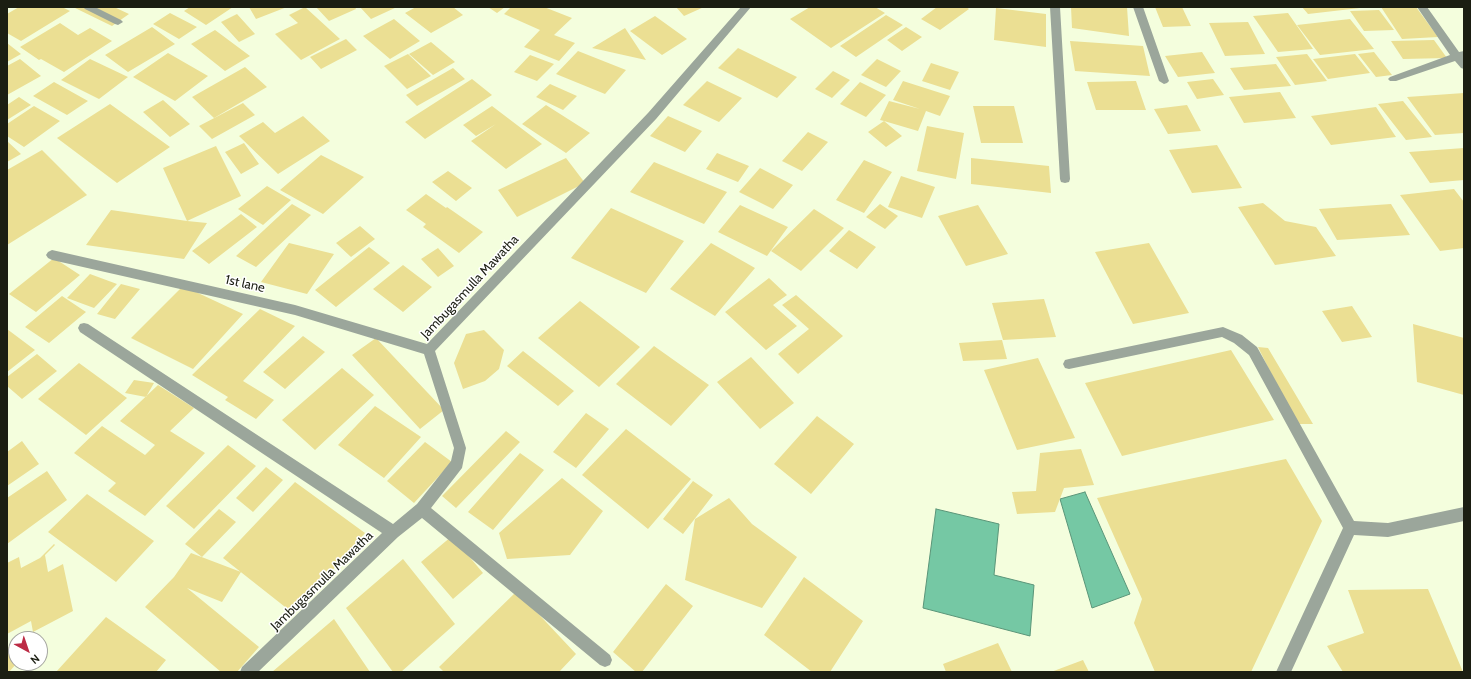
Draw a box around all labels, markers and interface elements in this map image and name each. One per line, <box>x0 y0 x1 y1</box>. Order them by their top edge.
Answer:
street label: Jambugasmulla Mawatha <box>418 232 522 342</box>
street label: 1st lane <box>224 272 266 296</box>
street label: Jambugasmulla Mawatha <box>268 528 376 634</box>
north arrow <box>8 631 48 671</box>
text: N <box>28 652 43 667</box>

